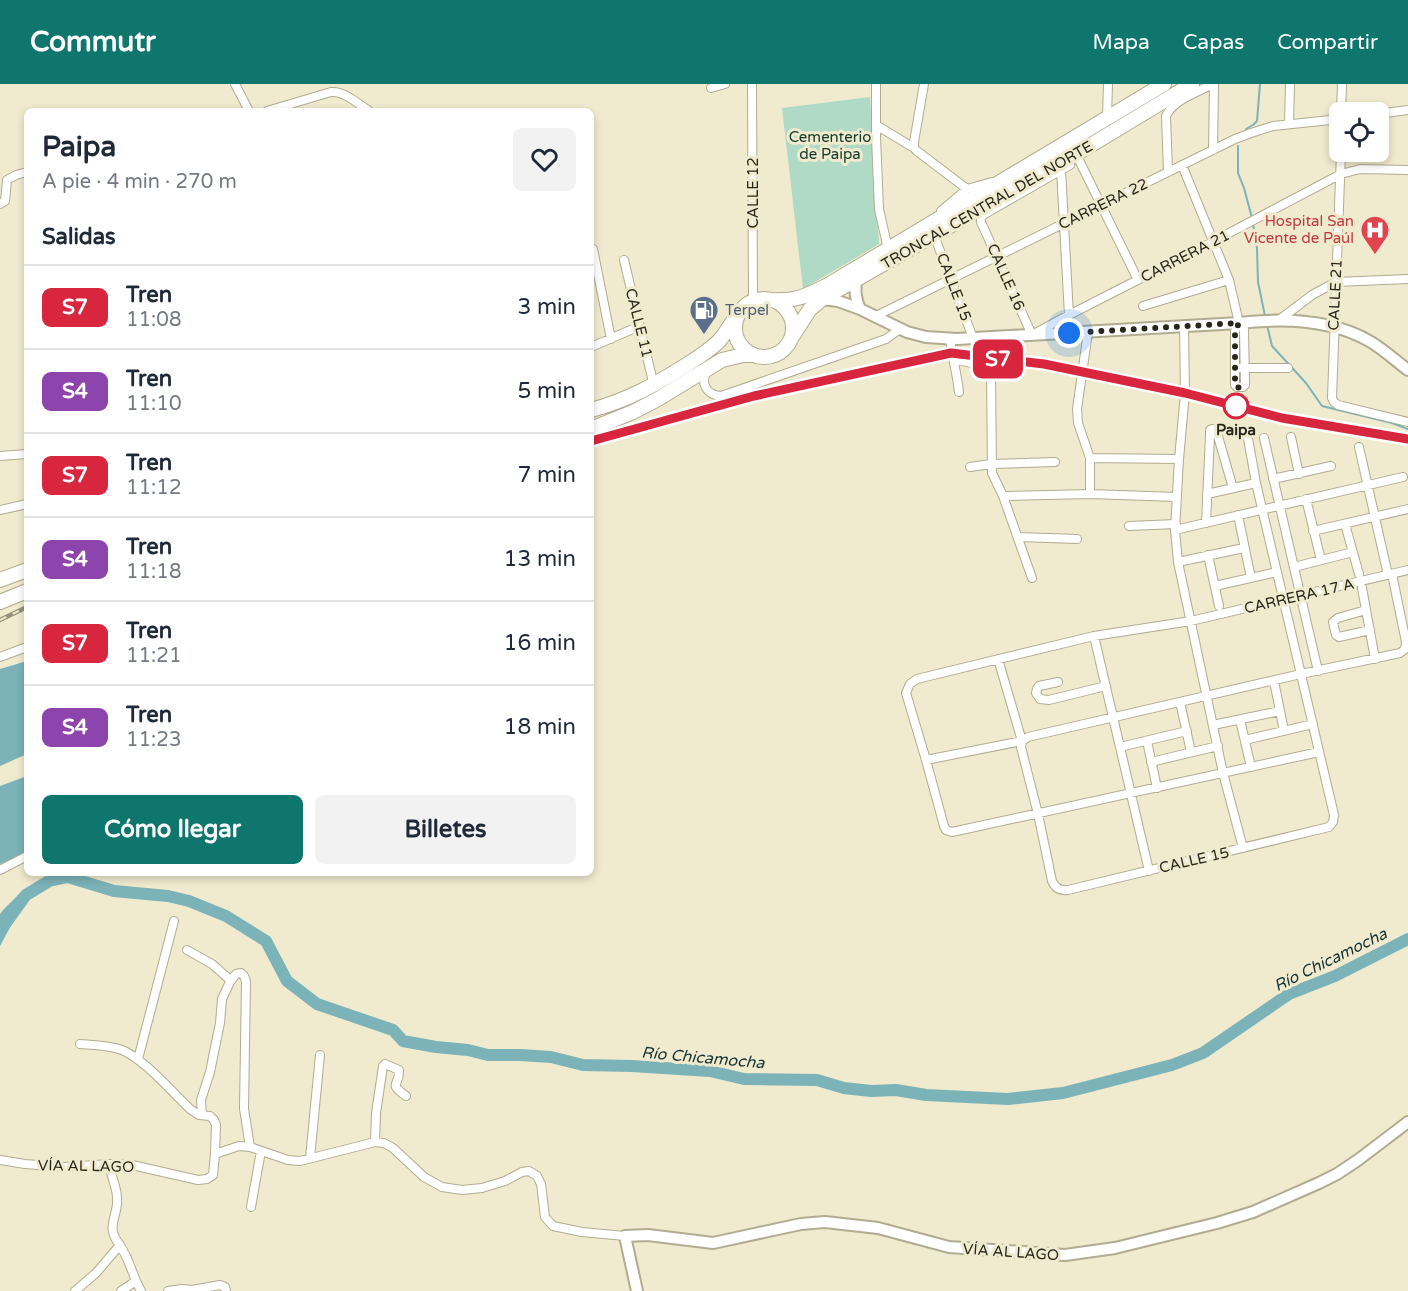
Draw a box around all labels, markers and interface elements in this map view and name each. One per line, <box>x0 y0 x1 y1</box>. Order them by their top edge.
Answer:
text: Commutr <box>30 25 156 59</box>
text: Mapa <box>1093 30 1150 55</box>
text: Capas <box>1183 30 1244 55</box>
text: Compartir <box>1277 30 1378 55</box>
map controls <box>1329 102 1389 162</box>
button: locate <box>1329 102 1389 162</box>
button: heart <box>513 128 576 191</box>
park label: Cementerio de Paipa <box>789 128 871 163</box>
text: Paipa <box>42 130 116 164</box>
street label: TRONCAL CENTRAL DEL NORTE <box>878 137 1096 273</box>
street label: CALLE 12 <box>744 157 762 229</box>
text: A pie · 4 min · 270 m <box>42 170 237 194</box>
street label: CARRERA 22 <box>1055 175 1151 233</box>
place label: Hospital San Vicente de Paúl <box>1244 212 1354 247</box>
hospital icon: Hospital San Vicente de Paúl <box>1359 214 1391 256</box>
text: Salidas <box>42 224 116 250</box>
street label: CARRERA 21 <box>1138 226 1232 286</box>
street label: CALLE 16 <box>983 241 1029 313</box>
street label: CALLE 15 <box>933 251 975 323</box>
street label: CALLE 21 <box>1324 259 1346 331</box>
text: Tren <box>126 282 172 308</box>
street label: CALLE 11 <box>622 286 656 360</box>
text: 3 min <box>517 294 576 320</box>
fuel station icon: Terpel <box>688 294 720 336</box>
text: S7 <box>62 295 88 320</box>
place label: Terpel <box>725 301 769 319</box>
text: 11:08 <box>126 308 181 332</box>
your location <box>1054 318 1084 348</box>
line badge: S7 <box>971 340 1025 378</box>
text: S7 <box>985 347 1011 372</box>
text: Tren <box>126 366 172 392</box>
text: 5 min <box>517 378 576 404</box>
text: S4 <box>62 379 88 404</box>
text: 11:10 <box>126 392 181 416</box>
marker: Paipa <box>1223 393 1249 419</box>
place label: Paipa <box>1216 421 1256 440</box>
text: Tren <box>126 450 172 476</box>
text: 7 min <box>517 462 576 488</box>
text: S7 <box>62 463 88 488</box>
text: 11:12 <box>126 476 181 500</box>
text: Tren <box>126 534 172 560</box>
text: 13 min <box>504 546 576 572</box>
text: S4 <box>62 547 88 572</box>
text: 11:18 <box>126 560 181 584</box>
street label: CARRERA 17 A <box>1242 575 1356 617</box>
text: Tren <box>126 618 172 644</box>
text: 16 min <box>504 630 576 656</box>
text: S7 <box>62 631 88 656</box>
text: 11:21 <box>126 644 181 668</box>
text: Tren <box>126 702 172 728</box>
text: 18 min <box>504 714 576 740</box>
text: S4 <box>62 715 88 740</box>
text: 11:23 <box>126 728 181 752</box>
button: Cómo llegar <box>42 795 303 864</box>
button: Billetes <box>315 795 576 864</box>
street label: CALLE 15 <box>1157 843 1231 877</box>
water label: Río Chicamocha <box>1271 923 1391 996</box>
water label: Río Chicamocha <box>641 1043 766 1073</box>
street label: VÍA AL LAGO <box>38 1156 134 1176</box>
street label: VÍA AL LAGO <box>962 1240 1060 1264</box>

